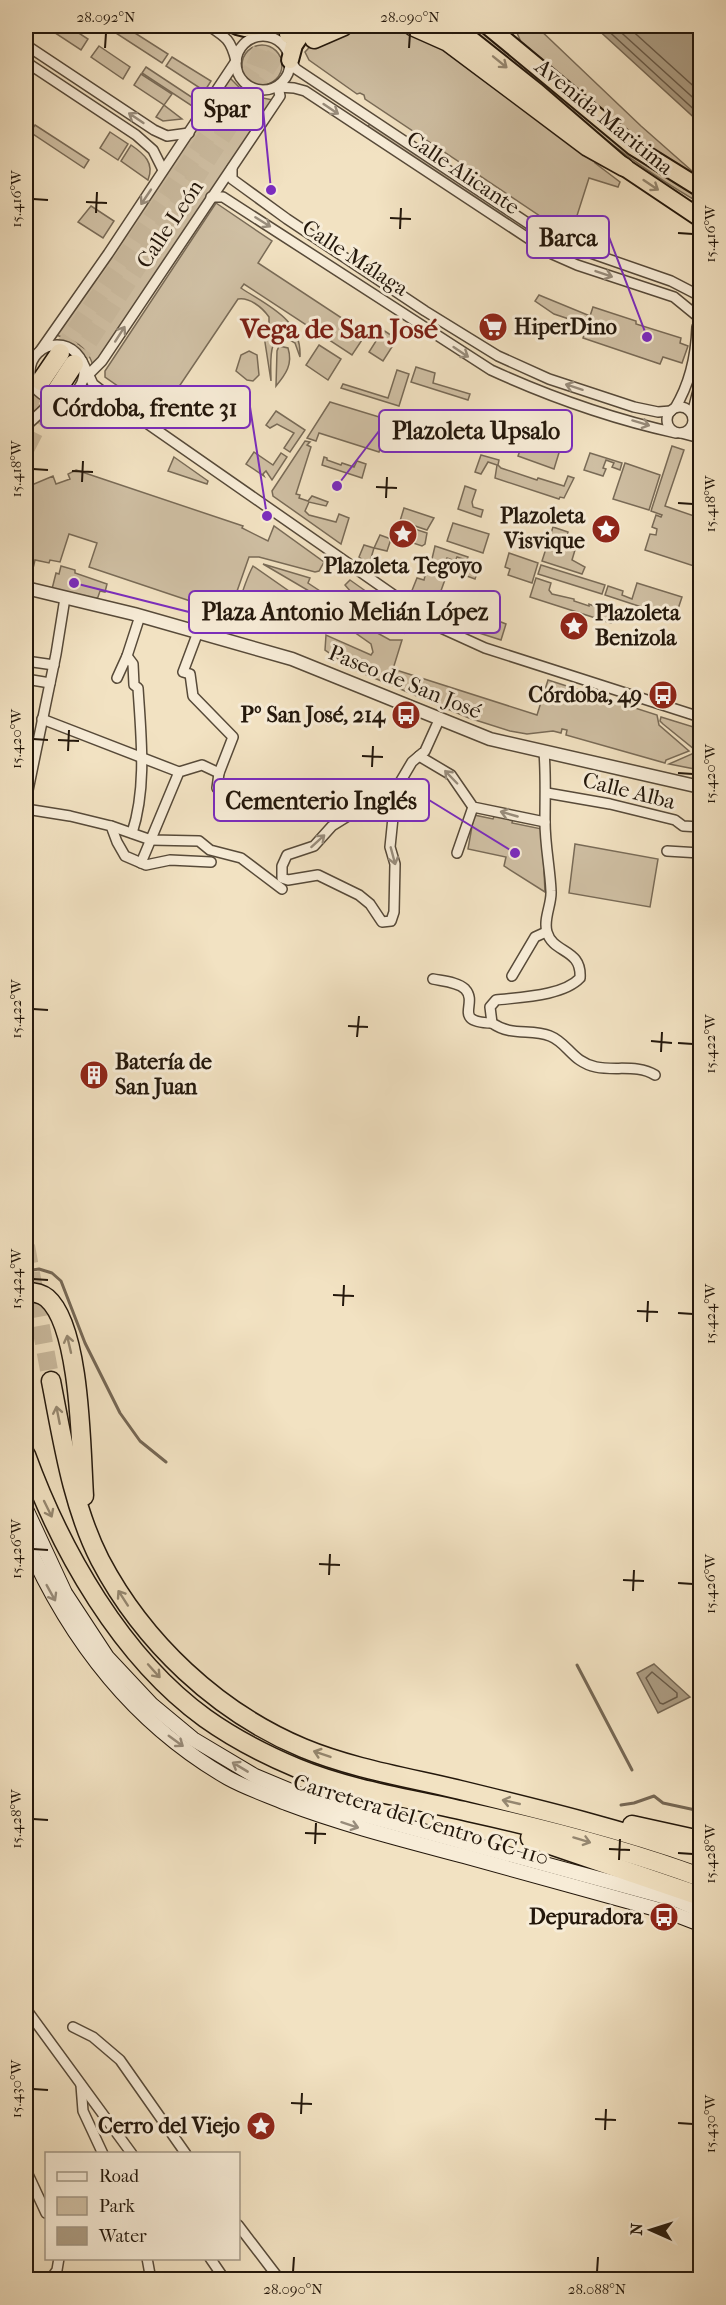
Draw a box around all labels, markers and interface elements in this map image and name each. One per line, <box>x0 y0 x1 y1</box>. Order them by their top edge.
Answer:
text: 28.092°N <box>77 8 136 26</box>
text: 28.090°N <box>380 8 440 26</box>
street label: Avenida Maritima <box>529 53 679 181</box>
one-way arrow <box>492 56 508 69</box>
callout: Spar <box>192 88 263 130</box>
text: Spar <box>204 95 251 123</box>
one-way arrow <box>322 103 338 115</box>
one-way arrow <box>128 112 144 124</box>
street label: Calle Alicante <box>402 126 524 220</box>
text: 15.416°W <box>7 169 25 228</box>
street label: Calle León <box>131 175 209 273</box>
one-way arrow <box>643 179 659 191</box>
one-way arrow <box>139 188 152 205</box>
text: 15.416°W <box>701 204 719 263</box>
street label: Calle Málaga <box>297 214 414 302</box>
one-way arrow <box>254 216 271 228</box>
callout: Barca <box>527 216 609 258</box>
text: Barca <box>539 224 598 252</box>
one-way arrow <box>594 269 613 280</box>
supermarket icon: HiperDino <box>477 311 509 343</box>
district label: Vega de San José <box>239 312 438 345</box>
place label: HiperDino <box>514 314 617 340</box>
one-way arrow <box>114 326 126 342</box>
one-way arrow <box>452 346 468 358</box>
one-way arrow <box>565 381 584 392</box>
callout: Córdoba, frente 31 <box>41 386 250 428</box>
text: Córdoba, frente 31 <box>53 394 237 422</box>
callout: Plazoleta Upsalo <box>379 410 572 452</box>
text: Plazoleta Upsalo <box>392 417 560 445</box>
one-way arrow <box>631 419 650 430</box>
text: 15.418°W <box>7 439 25 497</box>
text: 15.418°W <box>701 474 719 532</box>
place label: Plazoleta Visvique <box>500 503 586 554</box>
place icon: Plazoleta Visvique <box>590 513 622 545</box>
place icon: Plazoleta Tegoyo <box>387 518 419 550</box>
place label: Plazoleta Tegoyo <box>324 553 482 579</box>
callout: Plaza Antonio Melián López <box>189 591 500 633</box>
text: Plaza Antonio Melián López <box>202 598 489 626</box>
place label: Plazoleta Benizola <box>595 600 681 651</box>
place icon: Plazoleta Benizola <box>558 610 590 642</box>
street label: Paseo de San José <box>325 639 485 725</box>
bus stop icon: Córdoba, 49 <box>647 679 679 711</box>
place label: Córdoba, 49 <box>528 682 642 708</box>
bus stop icon: Pº San José, 214 <box>390 699 422 731</box>
place label: Pº San José, 214 <box>240 702 386 728</box>
text: 15.420°W <box>7 708 25 769</box>
text: 15.420°W <box>701 743 719 804</box>
street label: Calle Alba <box>580 767 679 815</box>
one-way arrow <box>443 769 458 784</box>
callout: Cementerio Inglés <box>214 779 429 821</box>
text: Cementerio Inglés <box>225 787 417 815</box>
one-way arrow <box>500 808 519 819</box>
one-way arrow <box>310 834 325 848</box>
one-way arrow <box>387 846 399 865</box>
text: 15.422°W <box>7 978 25 1039</box>
text: 15.422°W <box>701 1013 719 1074</box>
place label: Batería de San Juan <box>115 1049 212 1100</box>
building icon: Batería de San Juan <box>78 1059 110 1091</box>
text: 15.424°W <box>7 1247 25 1309</box>
text: 15.424°W <box>701 1282 719 1344</box>
one-way arrow <box>63 1335 74 1354</box>
one-way arrow <box>52 1406 63 1426</box>
one-way arrow <box>43 1500 54 1518</box>
text: 15.426°W <box>7 1518 25 1579</box>
text: 15.426°W <box>701 1553 719 1614</box>
one-way arrow <box>46 1584 57 1602</box>
one-way arrow <box>116 1589 129 1606</box>
one-way arrow <box>147 1663 161 1678</box>
one-way arrow <box>167 1735 183 1748</box>
one-way arrow <box>313 1748 332 1759</box>
one-way arrow <box>232 1761 249 1773</box>
street label: Carretera del Centro GC-110 <box>290 1769 552 1871</box>
text: 15.428°W <box>7 1788 25 1849</box>
one-way arrow <box>501 1796 520 1808</box>
one-way arrow <box>340 1820 359 1831</box>
text: 15.428°W <box>701 1823 719 1884</box>
one-way arrow <box>572 1835 591 1846</box>
bus stop icon: Depuradora <box>648 1901 680 1933</box>
place label: Depuradora <box>529 1904 644 1930</box>
text: 15.430°W <box>7 2058 25 2118</box>
text: 15.430°W <box>701 2093 719 2153</box>
place icon: Cerro del Viejo <box>245 2110 277 2142</box>
place label: Cerro del Viejo <box>98 2113 240 2139</box>
legend <box>45 2152 240 2260</box>
text: Road <box>99 2166 139 2187</box>
text: Park <box>99 2196 136 2217</box>
north arrow <box>621 2200 681 2260</box>
text: N <box>627 2222 646 2236</box>
text: Water <box>98 2226 147 2247</box>
text: 28.090°N <box>263 2280 323 2298</box>
text: 28.088°N <box>568 2280 627 2298</box>

